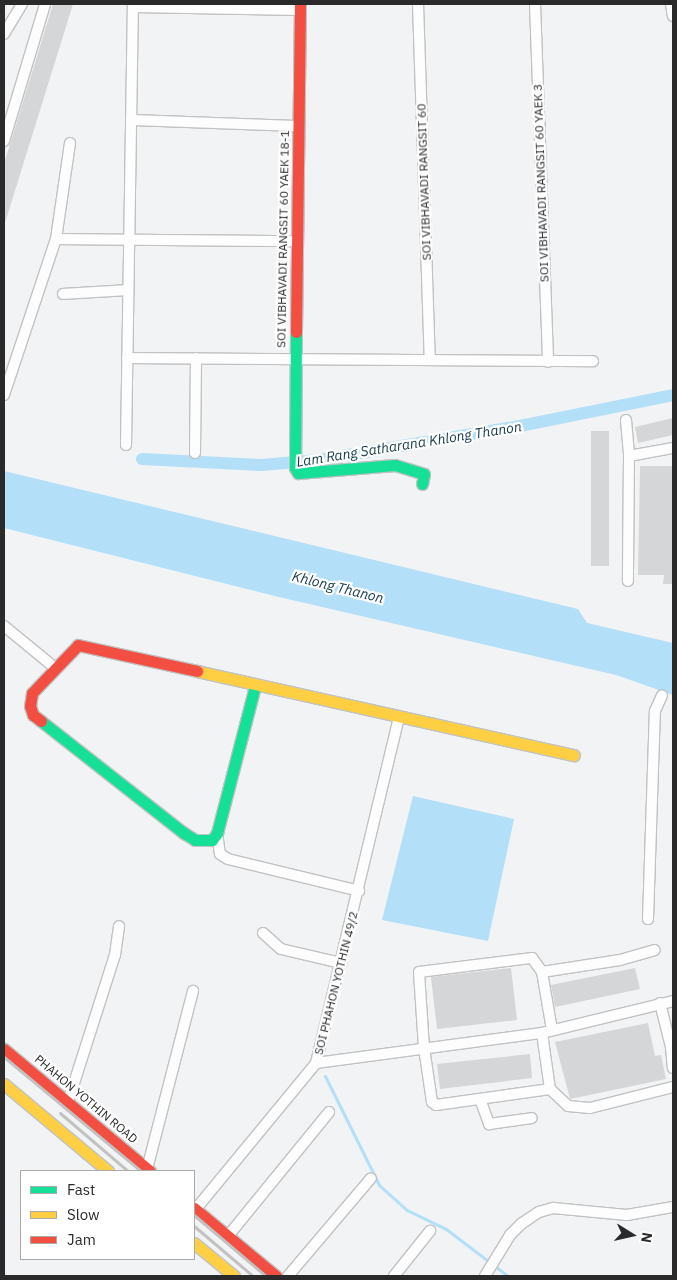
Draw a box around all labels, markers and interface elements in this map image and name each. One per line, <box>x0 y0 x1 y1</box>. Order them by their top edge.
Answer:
street label: SOI VIBHAVADI RANGSIT 60 YAEK 3 <box>530 84 552 282</box>
street label: SOI VIBHAVADI RANGSIT 60 <box>414 103 434 261</box>
street label: SOI VIBHAVADI RANGSIT 60 YAEK 18-1 <box>274 130 292 348</box>
water label: Lam Rang Satharana Khlong Thanon <box>295 418 523 470</box>
water label: Khlong Thanon <box>291 568 385 606</box>
street label: SOI PHAHON YOTHIN 49/2 <box>311 910 361 1056</box>
street label: PHAHON YOTHIN ROAD <box>32 1052 140 1146</box>
legend <box>20 1170 195 1260</box>
text: Fast <box>67 1180 95 1199</box>
text: Slow <box>67 1205 100 1224</box>
north arrow <box>607 1210 657 1260</box>
text: Jam <box>67 1230 96 1249</box>
text: N <box>637 1231 657 1244</box>

